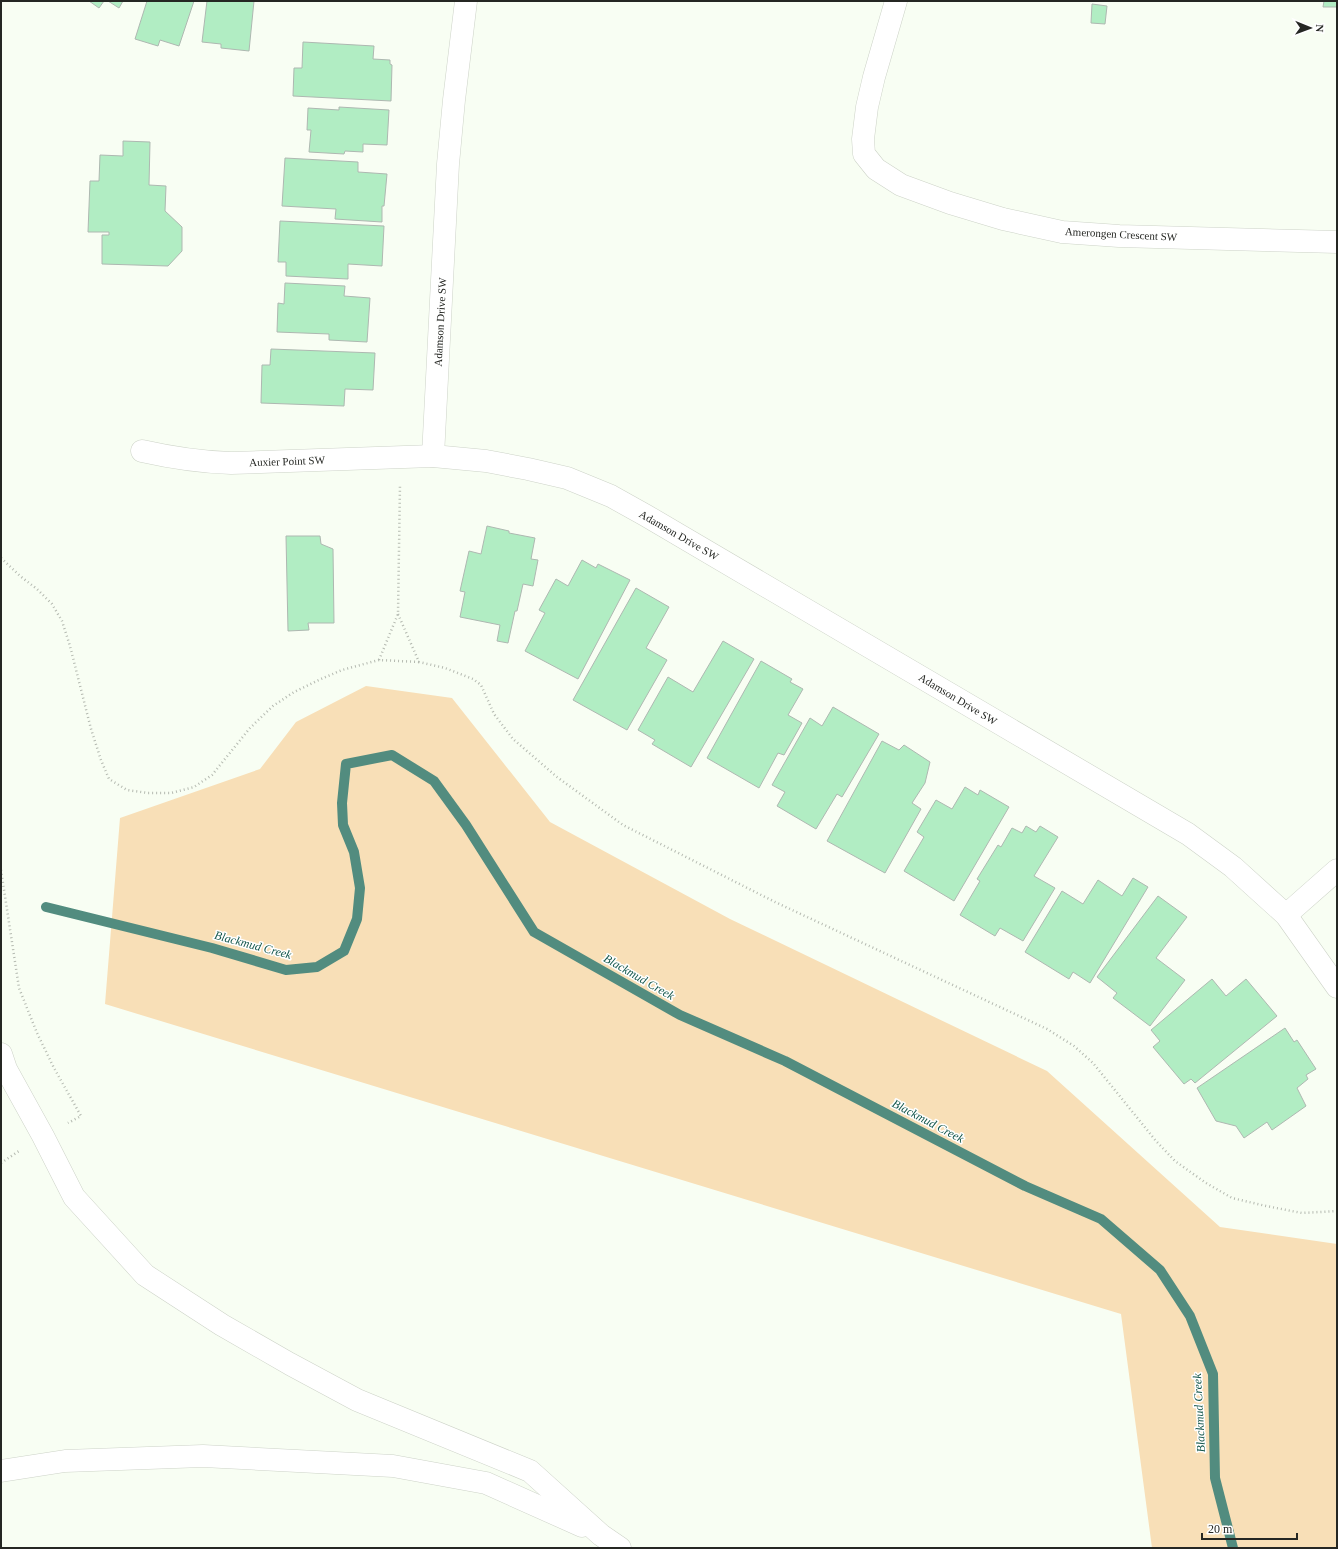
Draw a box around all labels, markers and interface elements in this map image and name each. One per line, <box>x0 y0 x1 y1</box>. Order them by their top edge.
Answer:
north arrow <box>1290 8 1330 48</box>
text: N <box>1314 24 1326 32</box>
street label: Amerongen Crescent SW <box>1065 225 1178 243</box>
street label: Adamson Drive SW <box>432 277 448 367</box>
street label: Auxier Point SW <box>249 454 326 468</box>
street label: Adamson Drive SW <box>637 507 721 563</box>
street label: Adamson Drive SW <box>917 671 1000 727</box>
water label: Blackmud Creek <box>213 928 294 962</box>
water label: Blackmud Creek <box>601 951 677 1003</box>
water label: Blackmud Creek <box>890 1096 967 1146</box>
water label: Blackmud Creek <box>1190 1372 1208 1453</box>
scale bar <box>1202 1515 1297 1541</box>
text: 20 m <box>1208 1522 1233 1536</box>

